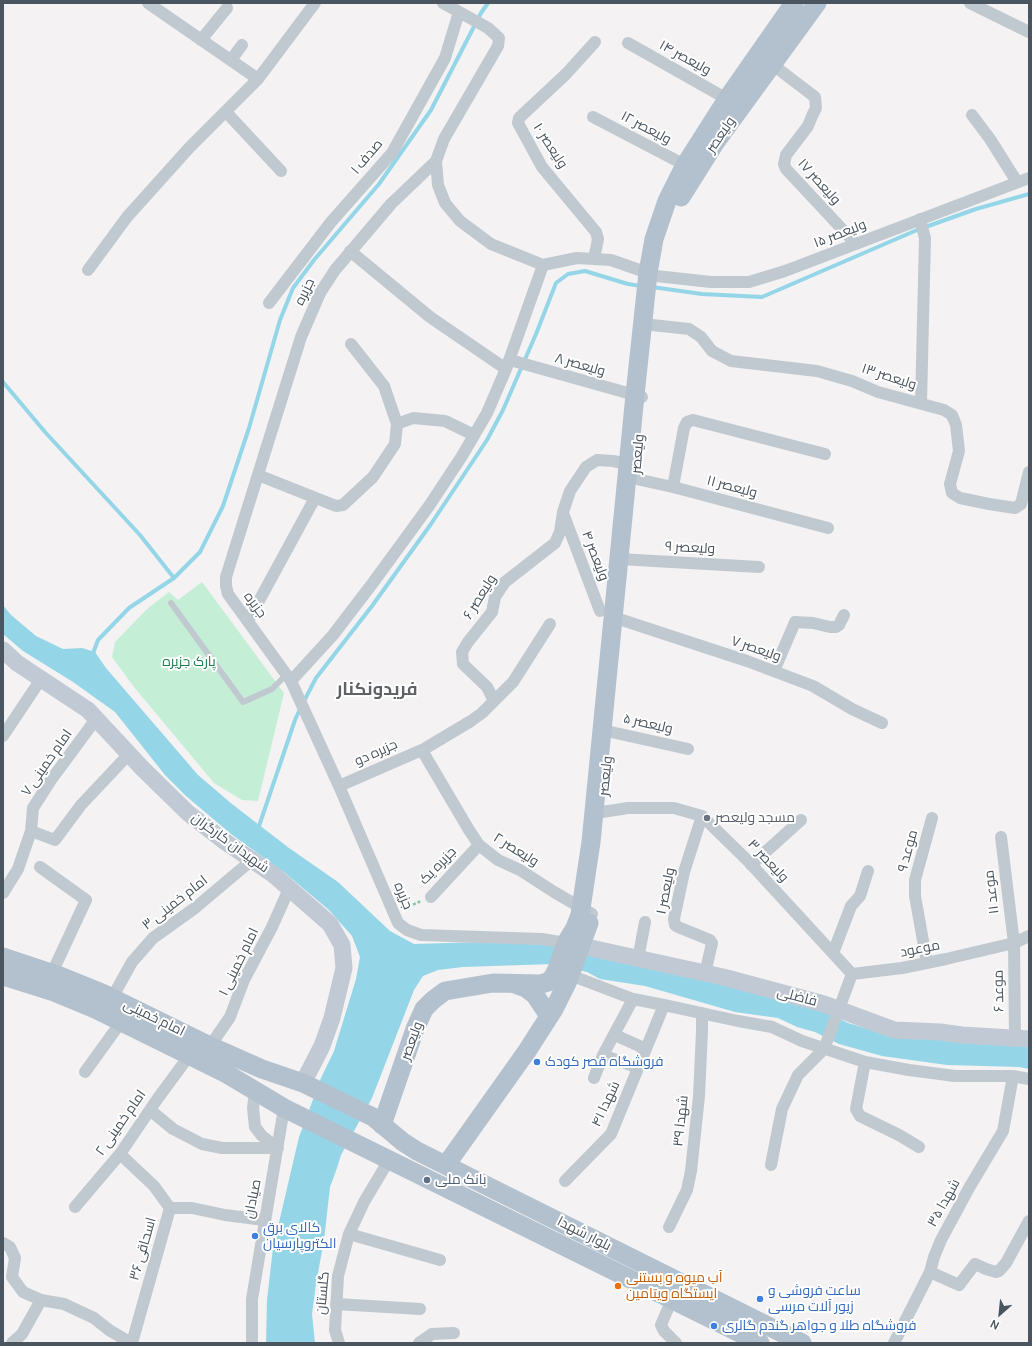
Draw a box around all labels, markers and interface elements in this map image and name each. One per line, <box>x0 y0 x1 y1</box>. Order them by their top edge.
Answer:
street label: ولیعصر ۱۴ <box>656 37 714 79</box>
street label: ولیعصر ۱۲ <box>618 108 674 148</box>
street label: ولیعصر <box>703 114 739 156</box>
street label: ولیعصر ۱۰ <box>529 120 571 172</box>
street label: صدف ۱ <box>348 136 386 178</box>
street label: ولیعصر ۱۷ <box>794 156 844 208</box>
street label: ولیعصر ۱۵ <box>811 216 869 252</box>
street label: جزیره <box>291 276 319 308</box>
street label: ولیعصر ۸ <box>553 350 607 380</box>
street label: ولیعصر ۱۳ <box>859 360 919 394</box>
street label: ولیعصر <box>628 433 648 475</box>
street label: ولیعصر ۱۱ <box>705 472 759 502</box>
street label: ولیعصر ۴ <box>578 529 612 583</box>
street label: ولیعصر ۹ <box>664 538 716 558</box>
street label: ولیعصر ۶ <box>460 571 500 623</box>
street label: جزیره <box>240 589 270 621</box>
street label: ولیعصر ۷ <box>729 633 783 665</box>
park label: پارک جزیره <box>162 654 216 670</box>
district label: فریدونکنار <box>336 679 418 701</box>
street label: ولیعصر ۵ <box>621 710 675 738</box>
street label: امام خمینی ۷ <box>18 726 76 800</box>
street label: جزیره دو <box>352 736 400 770</box>
street label: ولیعصر <box>596 755 616 797</box>
street label: شهیدان کارگران <box>188 809 272 877</box>
place label: مسجد ولیعصر <box>715 810 795 826</box>
marker: مسجد ولیعصر <box>702 813 712 823</box>
street label: موعد ۹ <box>894 828 922 874</box>
street label: ولیعصر ۲ <box>490 830 542 870</box>
street label: ولیعصر ۳ <box>744 836 792 886</box>
street label: جزیره یک <box>416 844 460 888</box>
street label: ولیعصر ۱ <box>653 866 679 916</box>
street label: موعد ۱۱ <box>981 869 1003 915</box>
street label: امام خمینی ۳ <box>139 872 211 934</box>
street label: جزیره <box>390 880 416 912</box>
street label: امام خمینی ۱ <box>215 925 263 999</box>
street label: موعود <box>899 937 941 961</box>
street label: موعد ۶ <box>990 970 1008 1012</box>
street label: فاضلی <box>775 984 819 1010</box>
street label: امام خمینی <box>121 996 187 1040</box>
street label: ولیعصر <box>397 1019 427 1063</box>
place label: فروشگاه قصر کودک <box>545 1054 663 1070</box>
marker: فروشگاه قصر کودک <box>532 1057 542 1067</box>
street label: شهدا ۴۱ <box>588 1078 624 1130</box>
street label: امام خمینی ۲ <box>92 1087 150 1159</box>
street label: شهدا ۳۹ <box>670 1094 692 1148</box>
place label: بانک ملی <box>435 1172 487 1188</box>
marker: بانک ملی <box>422 1175 432 1185</box>
street label: شهدا ۳۵ <box>924 1176 964 1230</box>
street label: صیادان <box>241 1178 265 1220</box>
street label: بلوار شهدا <box>554 1213 614 1255</box>
street label: اسحاقی ۳۶ <box>126 1215 160 1283</box>
place label: کالای برق الکتروپارسیان <box>263 1220 336 1252</box>
marker: کالای برق الکتروپارسیان <box>250 1231 260 1241</box>
place label: آب میوه و بستنی ایستگاه ویتامین <box>626 1270 723 1302</box>
street label: گلستان <box>313 1271 333 1315</box>
marker: آب میوه و بستنی ایستگاه ویتامین <box>613 1281 623 1291</box>
place label: ساعت فروشی و زیور آلات مرسی <box>768 1283 861 1316</box>
marker: ساعت فروشی و زیور آلات مرسی <box>755 1294 765 1304</box>
north arrow <box>980 1294 1020 1334</box>
text: N <box>987 1317 1001 1334</box>
place label: فروشگاه طلا و جواهر گندم گالری <box>722 1318 917 1334</box>
marker: فروشگاه طلا و جواهر گندم گالری <box>709 1321 719 1331</box>

